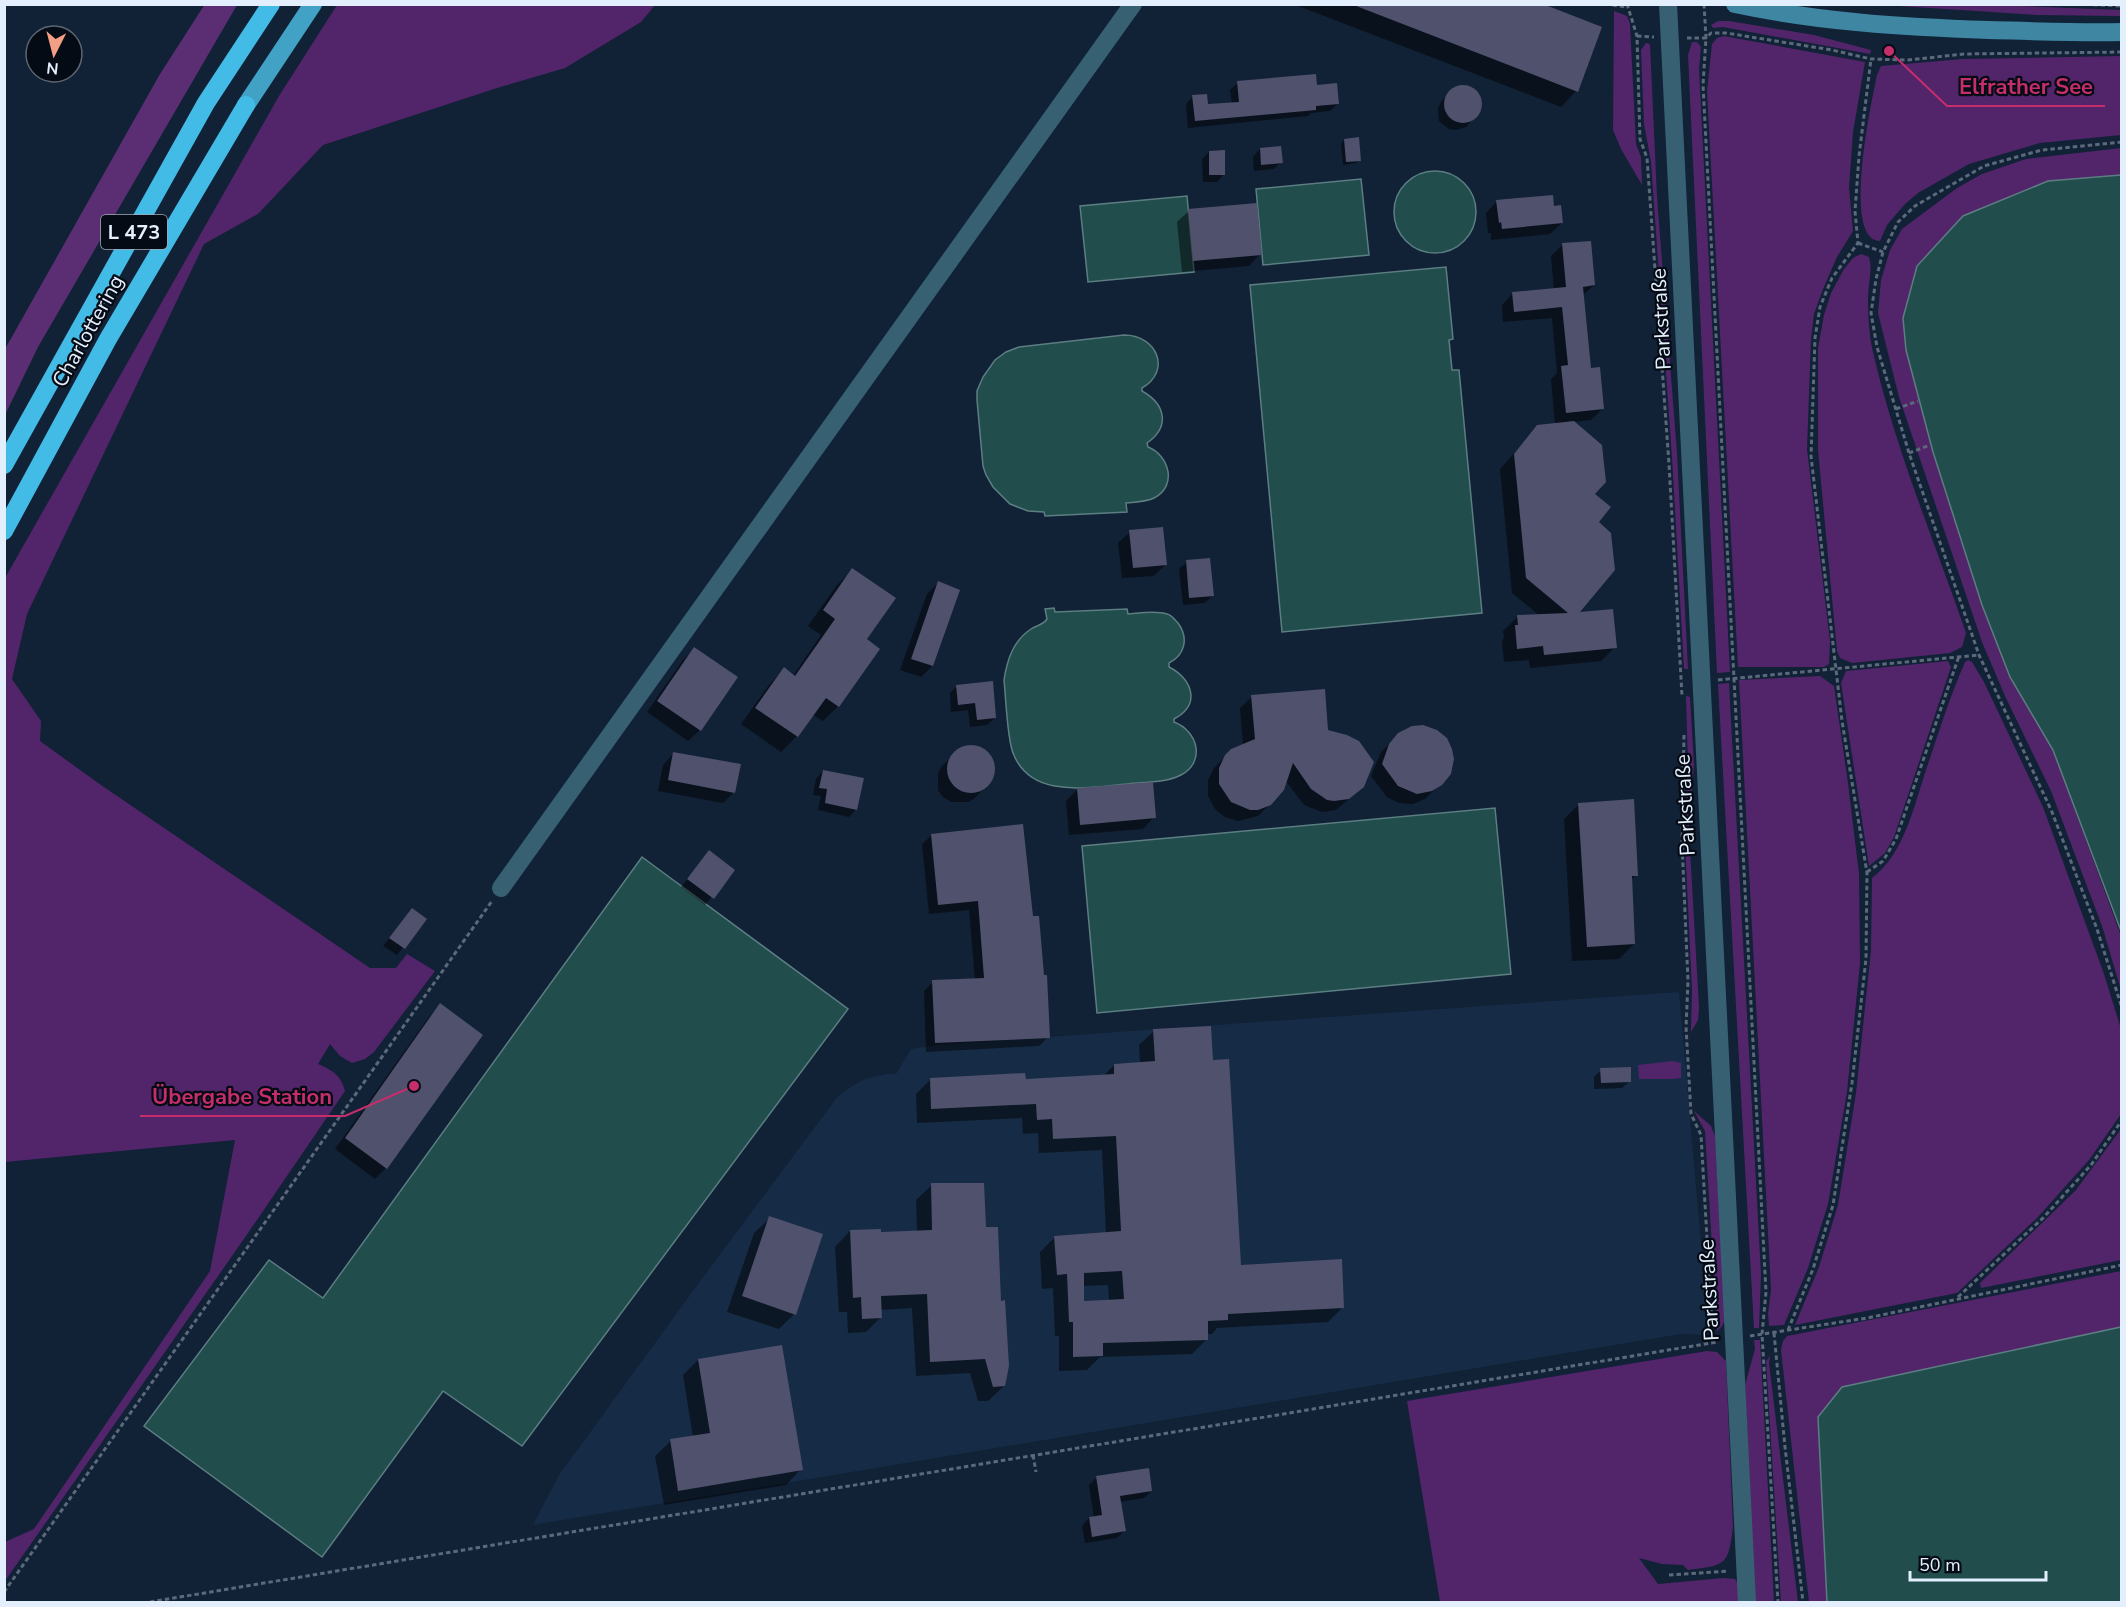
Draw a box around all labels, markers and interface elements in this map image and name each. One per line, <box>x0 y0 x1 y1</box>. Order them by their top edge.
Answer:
north arrow <box>24 24 84 84</box>
text: N <box>45 56 60 79</box>
callout: Elfrather See <box>1947 66 2105 106</box>
text: Elfrather See <box>1959 72 2093 102</box>
road number: L 473 <box>101 215 167 249</box>
street label: Parkstraße <box>1644 267 1678 371</box>
street label: Charlottering <box>46 270 130 392</box>
street label: Parkstraße <box>1668 753 1702 857</box>
callout: Übergabe Station <box>140 1076 345 1116</box>
text: Übergabe Station <box>152 1082 332 1112</box>
street label: Parkstraße <box>1692 1238 1726 1342</box>
scale bar <box>1910 1544 2046 1582</box>
text: 50 m <box>1919 1553 1961 1577</box>

